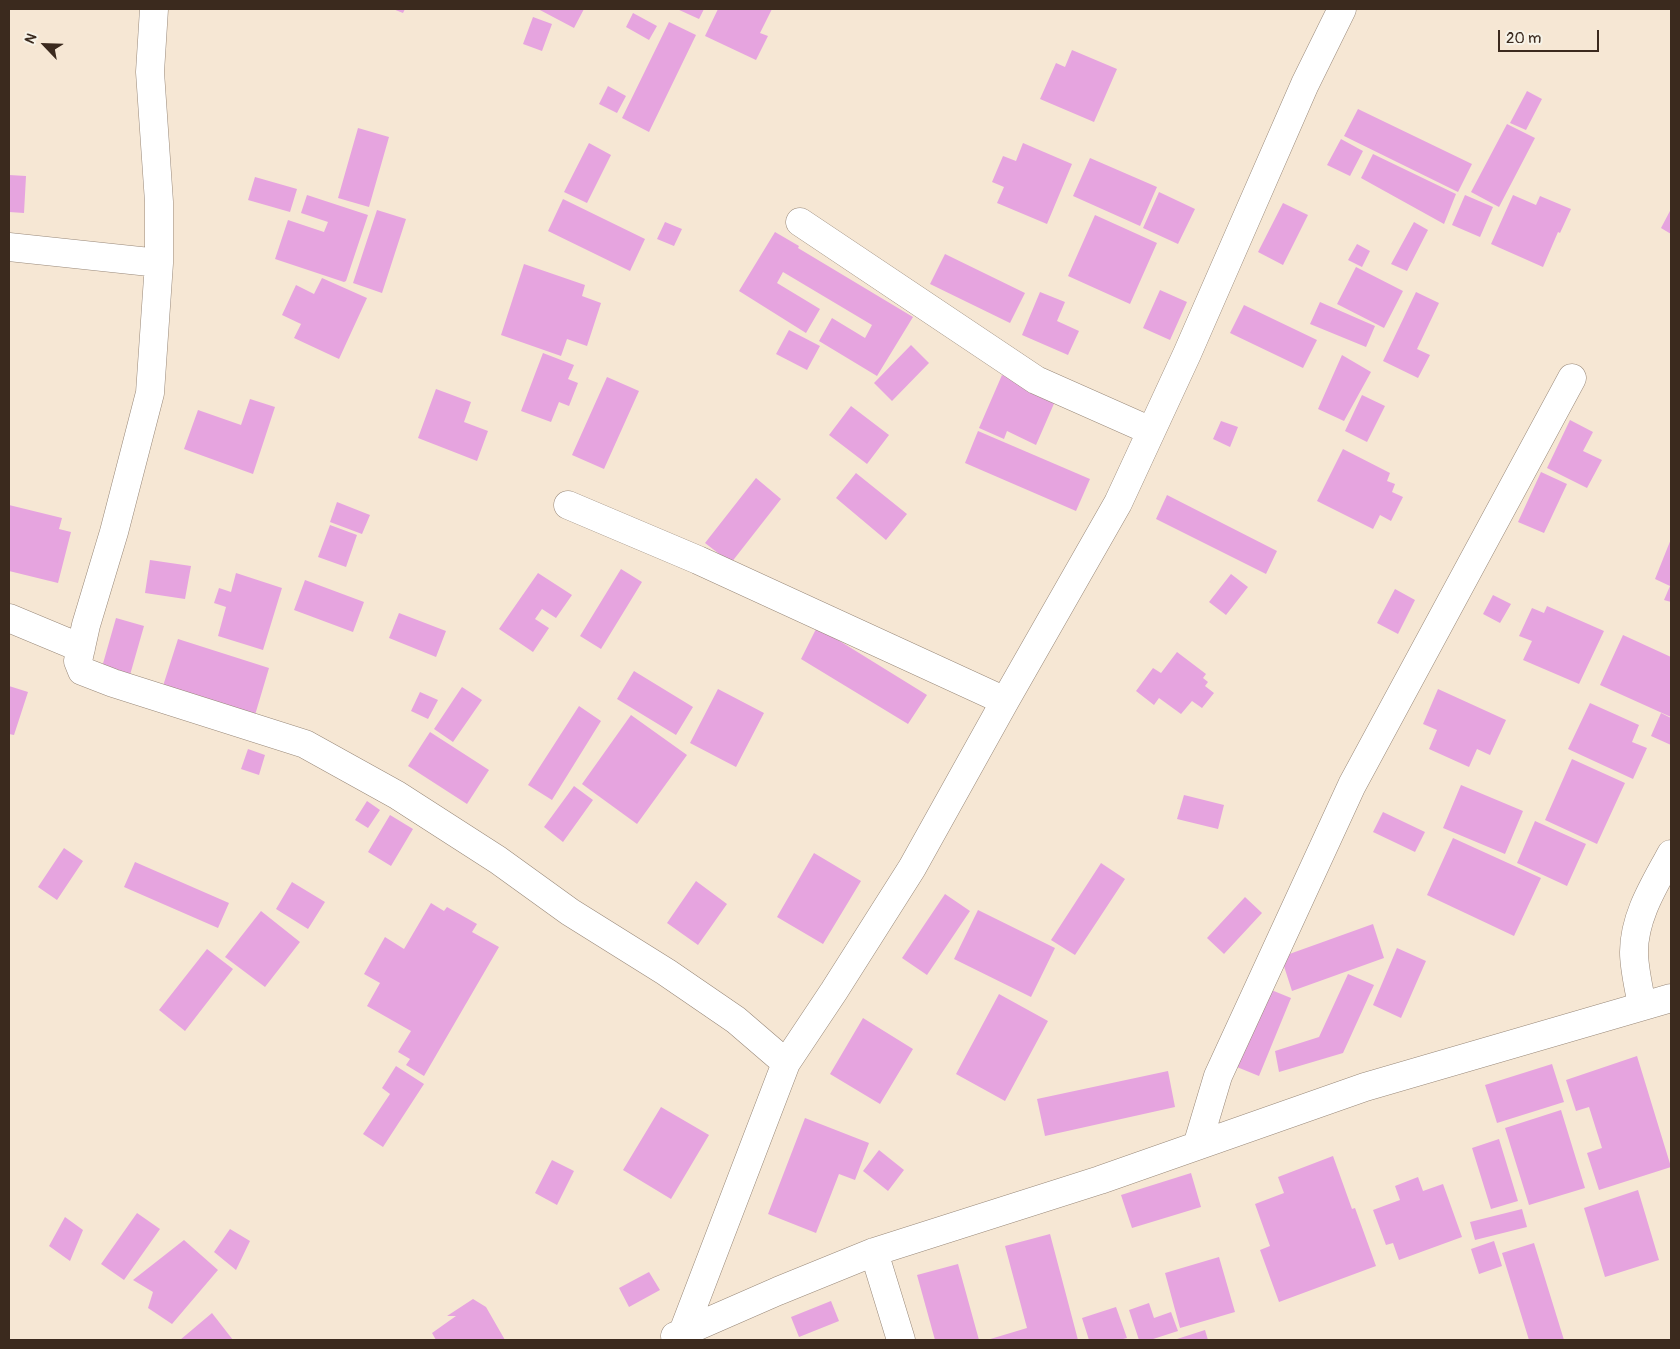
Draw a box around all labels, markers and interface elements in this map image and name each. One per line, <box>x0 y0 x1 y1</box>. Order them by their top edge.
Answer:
north arrow <box>20 20 70 70</box>
scale bar <box>1500 20 1601 52</box>
text: 20 m <box>1506 29 1541 48</box>
text: N <box>21 31 41 46</box>

